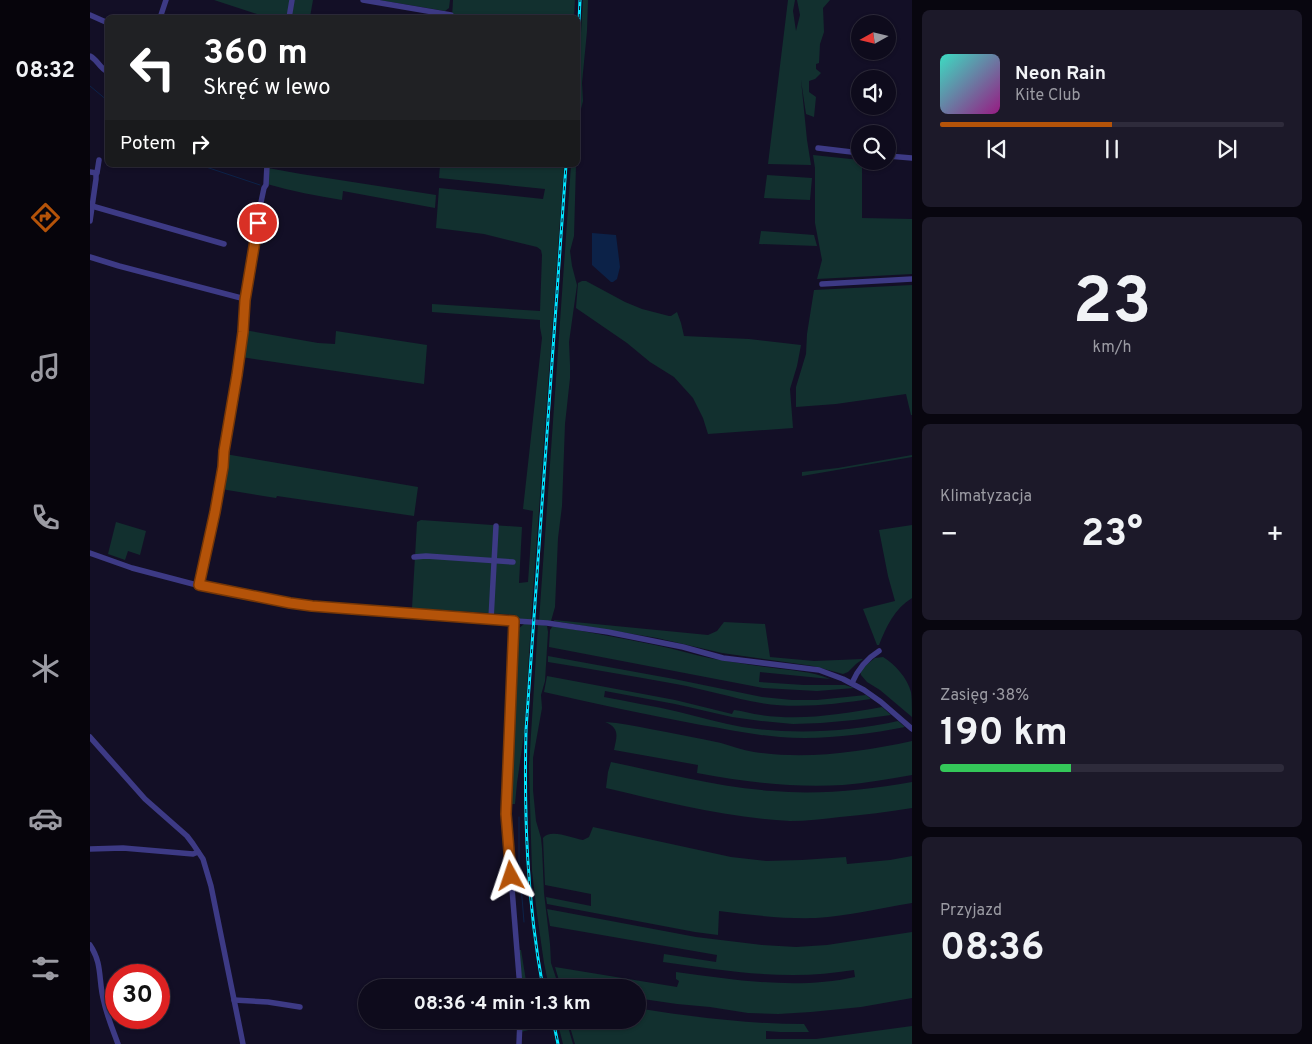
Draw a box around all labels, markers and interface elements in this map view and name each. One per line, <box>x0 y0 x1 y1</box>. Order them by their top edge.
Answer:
north arrow <box>851 15 896 60</box>
map controls <box>851 15 896 170</box>
text: 360 m <box>203 32 308 76</box>
icon: left <box>120 35 185 100</box>
text: 08:32 <box>15 58 75 85</box>
text: Neon Rain <box>1015 62 1106 86</box>
button: sound <box>851 70 896 115</box>
text: Skręć w lewo <box>203 75 331 102</box>
text: Kite Club <box>1015 86 1080 106</box>
button: search <box>851 125 896 170</box>
icon: right <box>186 130 214 158</box>
text: Potem <box>120 132 176 156</box>
icon: previous <box>983 135 1011 163</box>
icon: pause <box>1098 135 1126 163</box>
icon: next <box>1213 135 1241 163</box>
icon: directions <box>28 200 63 235</box>
pin <box>237 202 279 244</box>
icon: arrive <box>244 209 272 237</box>
text: 23 <box>1073 264 1151 346</box>
text: km/h <box>1093 338 1131 358</box>
icon: music <box>28 350 63 385</box>
text: Klimatyzacja <box>940 487 1032 507</box>
icon: phone <box>28 500 63 535</box>
text: 23° <box>1081 511 1143 560</box>
text: − <box>940 518 958 554</box>
text: + <box>1266 518 1284 554</box>
icon: climate <box>28 651 63 686</box>
text: Zasięg · 38% <box>940 686 1029 706</box>
text: 190 km <box>940 710 1068 759</box>
icon: car <box>28 801 63 836</box>
position arrow <box>484 849 536 901</box>
text: Przyjazd <box>940 901 1002 921</box>
text: 08:36 <box>940 925 1044 974</box>
icon: filters <box>28 951 63 986</box>
speed limit sign: 30 <box>105 964 170 1029</box>
text: 08:36 · 4 min · 1.3 km <box>413 992 591 1016</box>

